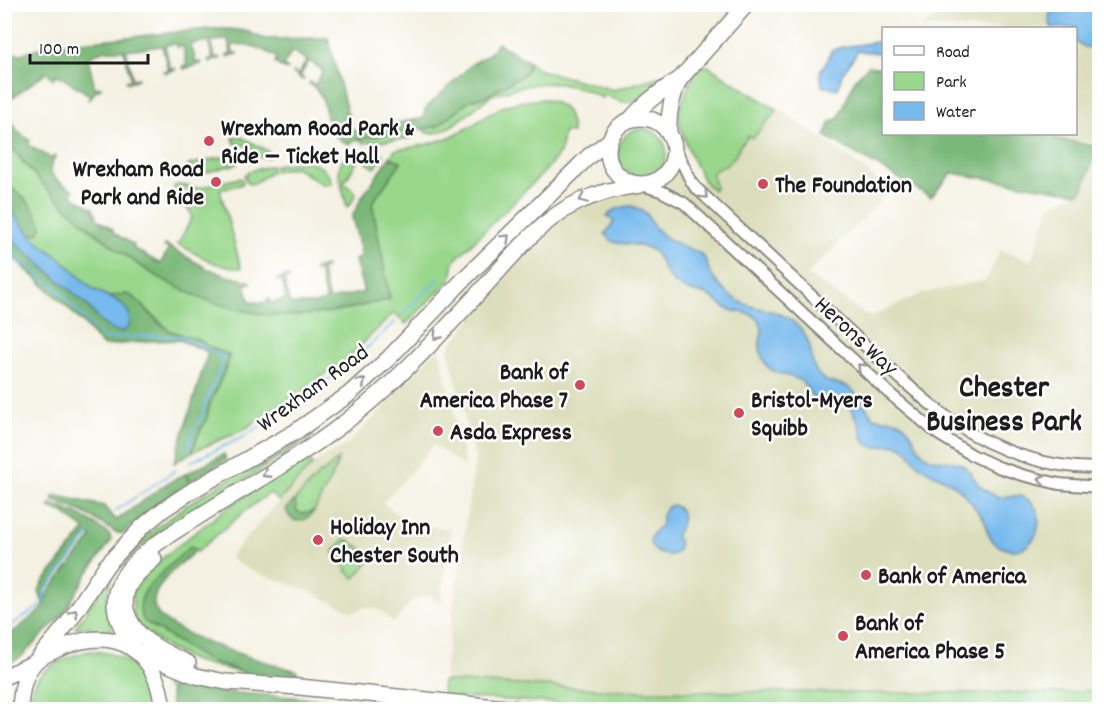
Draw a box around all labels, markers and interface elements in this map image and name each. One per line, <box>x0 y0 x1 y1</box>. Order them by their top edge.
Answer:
scale bar <box>30 27 148 65</box>
legend <box>882 27 1077 135</box>
text: 100 m <box>39 38 79 63</box>
text: Road <box>936 41 970 66</box>
text: Park <box>936 71 967 96</box>
text: Water <box>936 101 976 126</box>
place label: Wrexham Road Park & Ride — Ticket Hall <box>221 113 415 175</box>
marker: Wrexham Road Park & Ride — Ticket Hall <box>202 134 216 148</box>
place label: Wrexham Road Park and Ride <box>73 154 204 216</box>
place label: The Foundation <box>775 170 912 204</box>
marker: Wrexham Road Park and Ride <box>209 175 223 189</box>
marker: The Foundation <box>756 177 770 191</box>
one-way arrow <box>698 188 708 199</box>
one-way arrow <box>579 192 590 204</box>
one-way arrow <box>498 235 509 246</box>
street label: Herons Way <box>805 289 905 386</box>
one-way arrow <box>434 329 445 340</box>
street label: Wrexham Road <box>251 337 377 442</box>
place label: Bank of America Phase 7 <box>420 357 570 419</box>
one-way arrow <box>857 363 868 374</box>
district label: Chester Business Park <box>926 369 1082 446</box>
one-way arrow <box>355 378 366 389</box>
marker: Bank of America Phase 7 <box>573 378 587 392</box>
place label: Bristol-Myers Squibb <box>751 385 873 447</box>
marker: Bristol-Myers Squibb <box>732 406 746 420</box>
place label: Asda Express <box>450 417 572 451</box>
marker: Asda Express <box>431 424 445 438</box>
one-way arrow <box>262 467 272 479</box>
one-way arrow <box>1037 474 1047 487</box>
place label: Holiday Inn Chester South <box>330 512 459 574</box>
marker: Holiday Inn Chester South <box>311 533 325 547</box>
place label: Bank of America <box>878 561 1027 595</box>
marker: Bank of America <box>859 568 873 582</box>
place label: Bank of America Phase 5 <box>855 608 1005 670</box>
one-way arrow <box>67 609 78 620</box>
marker: Bank of America Phase 5 <box>836 629 850 643</box>

